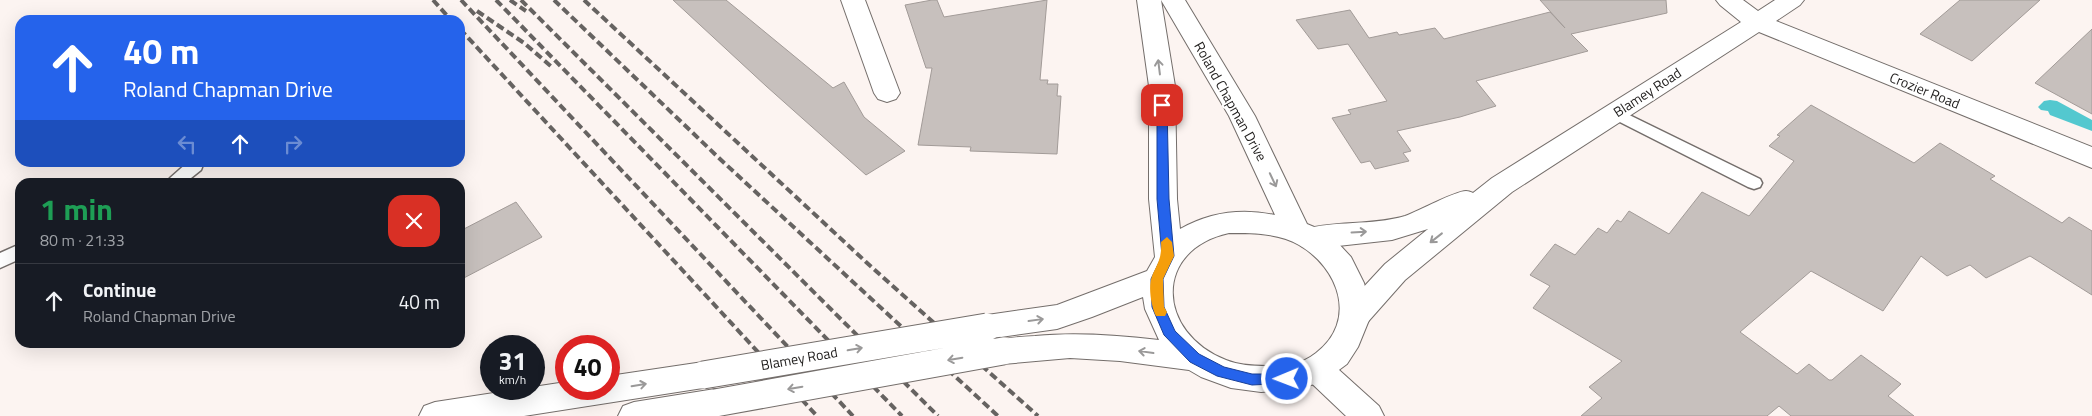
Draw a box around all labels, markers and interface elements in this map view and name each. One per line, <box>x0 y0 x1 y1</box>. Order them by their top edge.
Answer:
text: 40 m <box>123 24 199 78</box>
icon: ahead <box>40 35 105 100</box>
street label: Roland Chapman Drive <box>1189 37 1273 165</box>
one-way arrow <box>1154 59 1164 75</box>
street label: Blamey Road <box>1609 62 1685 122</box>
street label: Crozier Road <box>1887 66 1963 114</box>
text: Roland Chapman Drive <box>123 72 333 106</box>
pin <box>1141 84 1183 126</box>
icon: arrive <box>1148 91 1176 119</box>
icon: left <box>173 130 201 158</box>
icon: ahead <box>226 130 254 158</box>
icon: right <box>279 130 307 158</box>
one-way arrow <box>1269 172 1278 187</box>
text: 1 min <box>40 186 113 232</box>
button: close <box>388 195 440 247</box>
text: 80 m · 21:33 <box>40 228 125 252</box>
one-way arrow <box>1351 228 1367 237</box>
one-way arrow <box>1430 232 1443 243</box>
text: Continue <box>83 275 156 304</box>
icon: ahead <box>40 287 68 315</box>
text: 40 m <box>399 287 440 316</box>
text: Roland Chapman Drive <box>83 304 236 328</box>
one-way arrow <box>1027 314 1043 324</box>
speed limit sign: 40 <box>555 335 620 400</box>
street label: Blamey Road <box>759 341 839 375</box>
text: 31 <box>498 342 527 380</box>
one-way arrow <box>847 344 863 354</box>
one-way arrow <box>1139 346 1155 356</box>
position arrow <box>1260 352 1312 404</box>
one-way arrow <box>947 355 963 365</box>
text: km/h <box>499 370 526 389</box>
one-way arrow <box>631 379 647 389</box>
one-way arrow <box>787 384 803 394</box>

